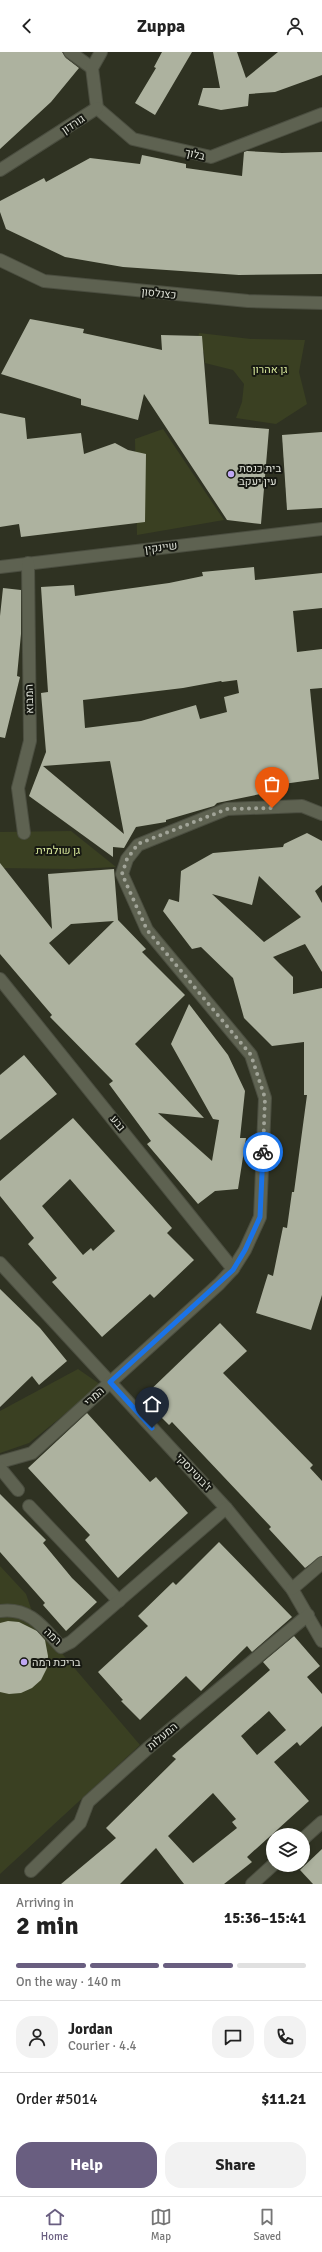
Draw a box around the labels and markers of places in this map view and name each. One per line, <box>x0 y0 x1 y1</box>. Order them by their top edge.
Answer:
place label: בית כנסת עין יעקב <box>239 462 281 488</box>
marker: בית כנסת עין יעקב <box>226 469 236 479</box>
pin <box>255 767 289 808</box>
pin <box>135 1387 169 1428</box>
place label: בריכת רמה <box>32 1656 81 1669</box>
marker: בריכת רמה <box>19 1657 29 1667</box>

